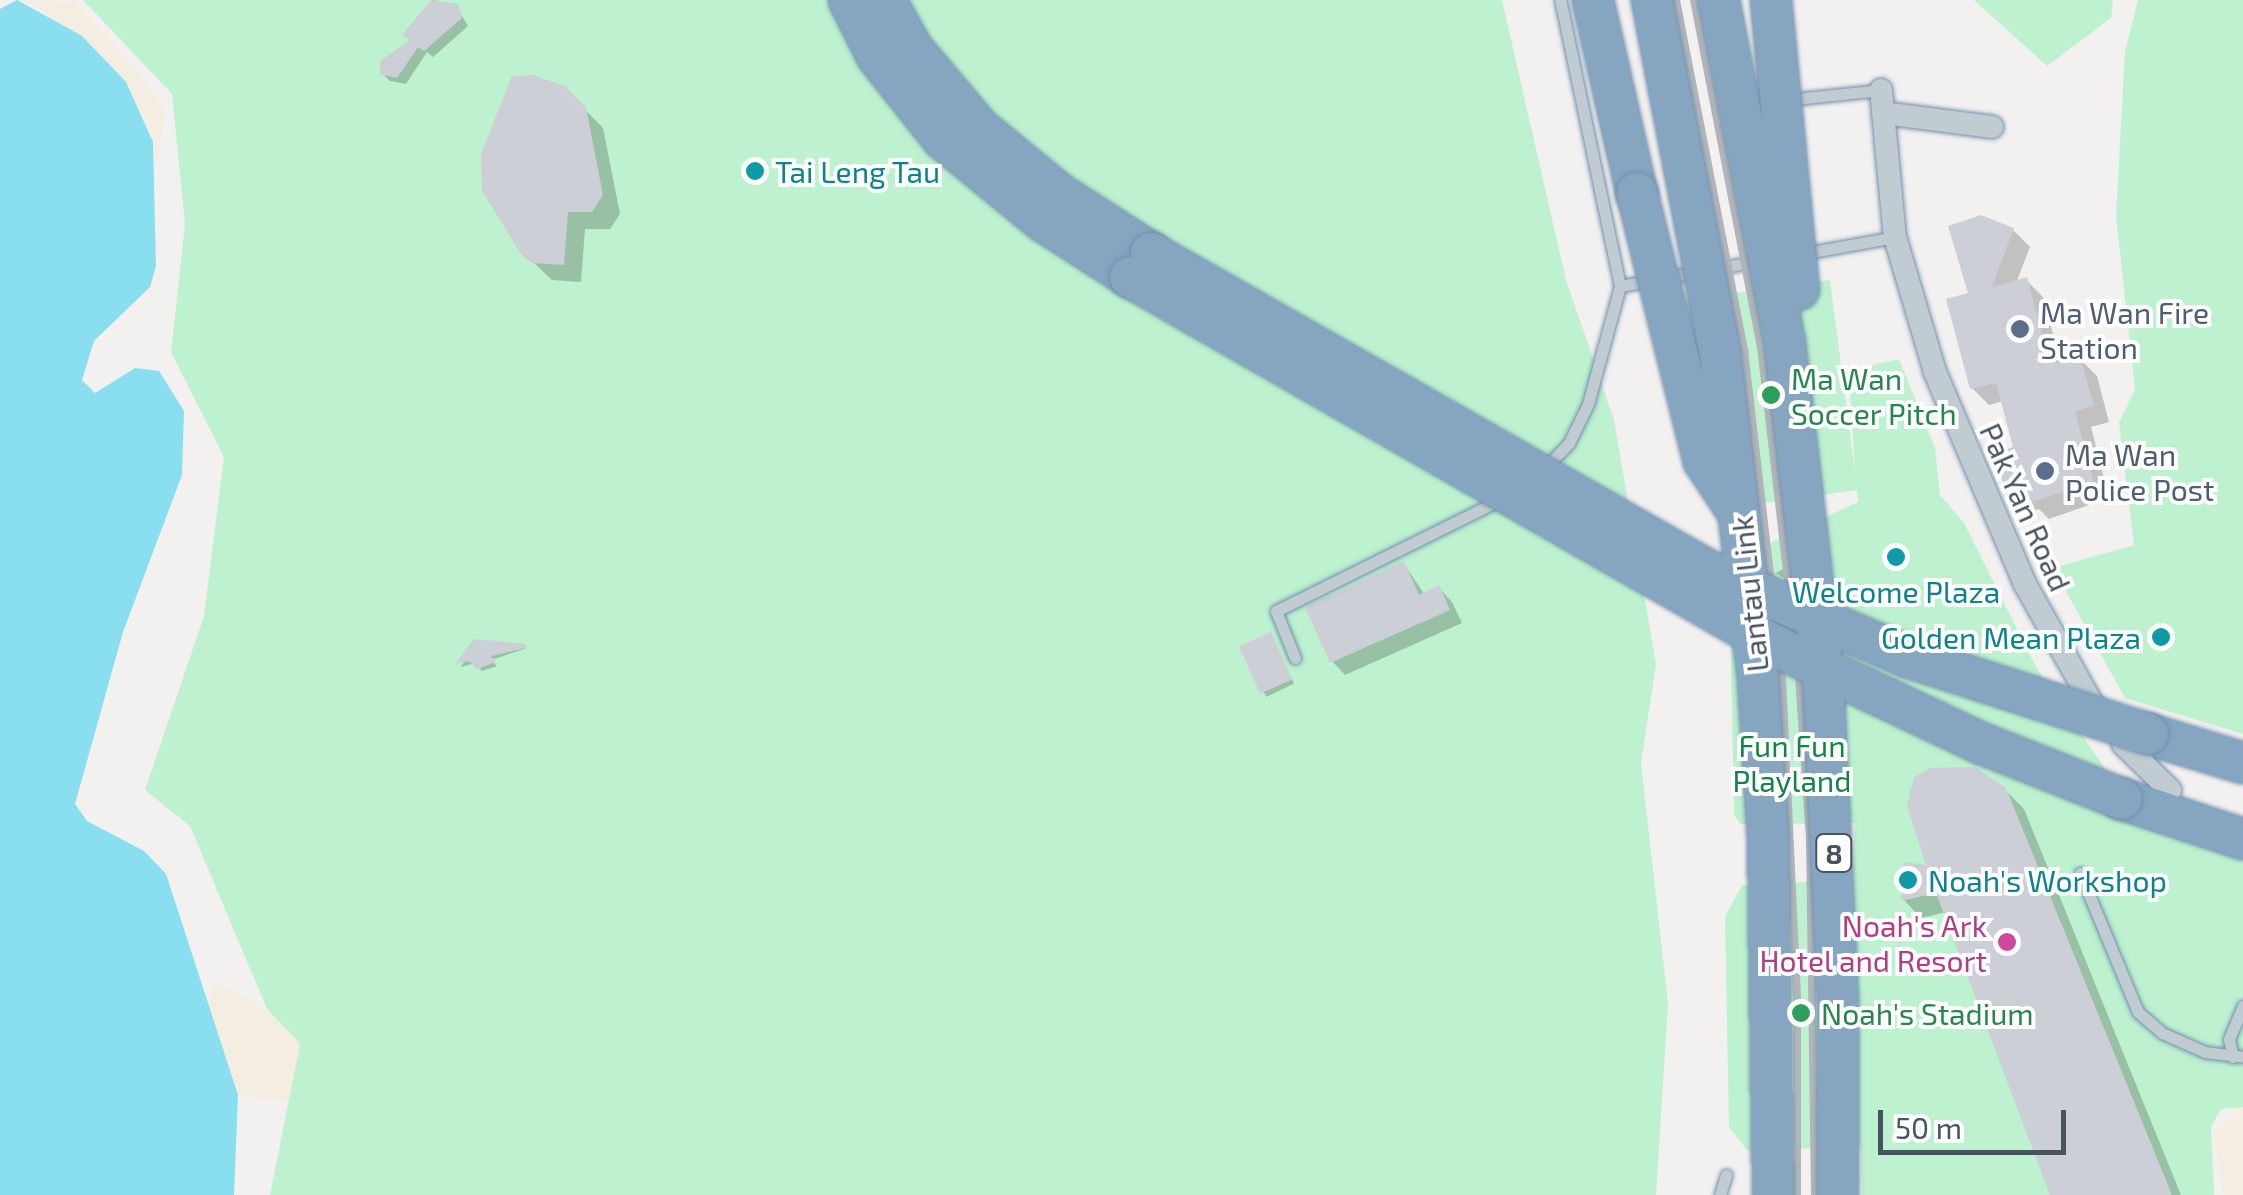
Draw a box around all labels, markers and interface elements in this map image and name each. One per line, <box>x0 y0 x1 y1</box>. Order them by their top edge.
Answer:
place label: Tai Leng Tau <box>775 153 941 189</box>
marker: Tai Leng Tau <box>744 160 766 182</box>
place label: Ma Wan Fire Station <box>2040 294 2209 364</box>
marker: Ma Wan Fire Station <box>2009 318 2031 340</box>
place label: Ma Wan Soccer Pitch <box>1791 360 1957 430</box>
marker: Ma Wan Soccer Pitch <box>1760 384 1782 406</box>
street label: Pak Yan Road <box>1973 417 2079 597</box>
place label: Ma Wan Police Post <box>2065 436 2214 506</box>
marker: Ma Wan Police Post <box>2034 460 2056 482</box>
street label: Lantau Link <box>1723 514 1775 674</box>
marker: Welcome Plaza <box>1885 546 1907 568</box>
place label: Welcome Plaza <box>1792 573 2000 609</box>
place label: Golden Mean Plaza <box>1881 619 2141 655</box>
marker: Golden Mean Plaza <box>2150 626 2172 648</box>
park label: Fun Fun Playland <box>1733 727 1851 798</box>
road number: 8 <box>1814 830 1854 876</box>
place label: Noah's Workshop <box>1928 862 2167 898</box>
marker: Noah's Workshop <box>1897 869 1919 891</box>
place label: Noah's Ark Hotel and Resort <box>1759 907 1987 978</box>
marker: Noah's Ark Hotel and Resort <box>1996 931 2018 953</box>
place label: Noah's Stadium <box>1821 995 2034 1031</box>
marker: Noah's Stadium <box>1790 1002 1812 1024</box>
scale bar <box>1883 1090 2070 1152</box>
text: 50 m <box>1895 1109 1962 1145</box>

